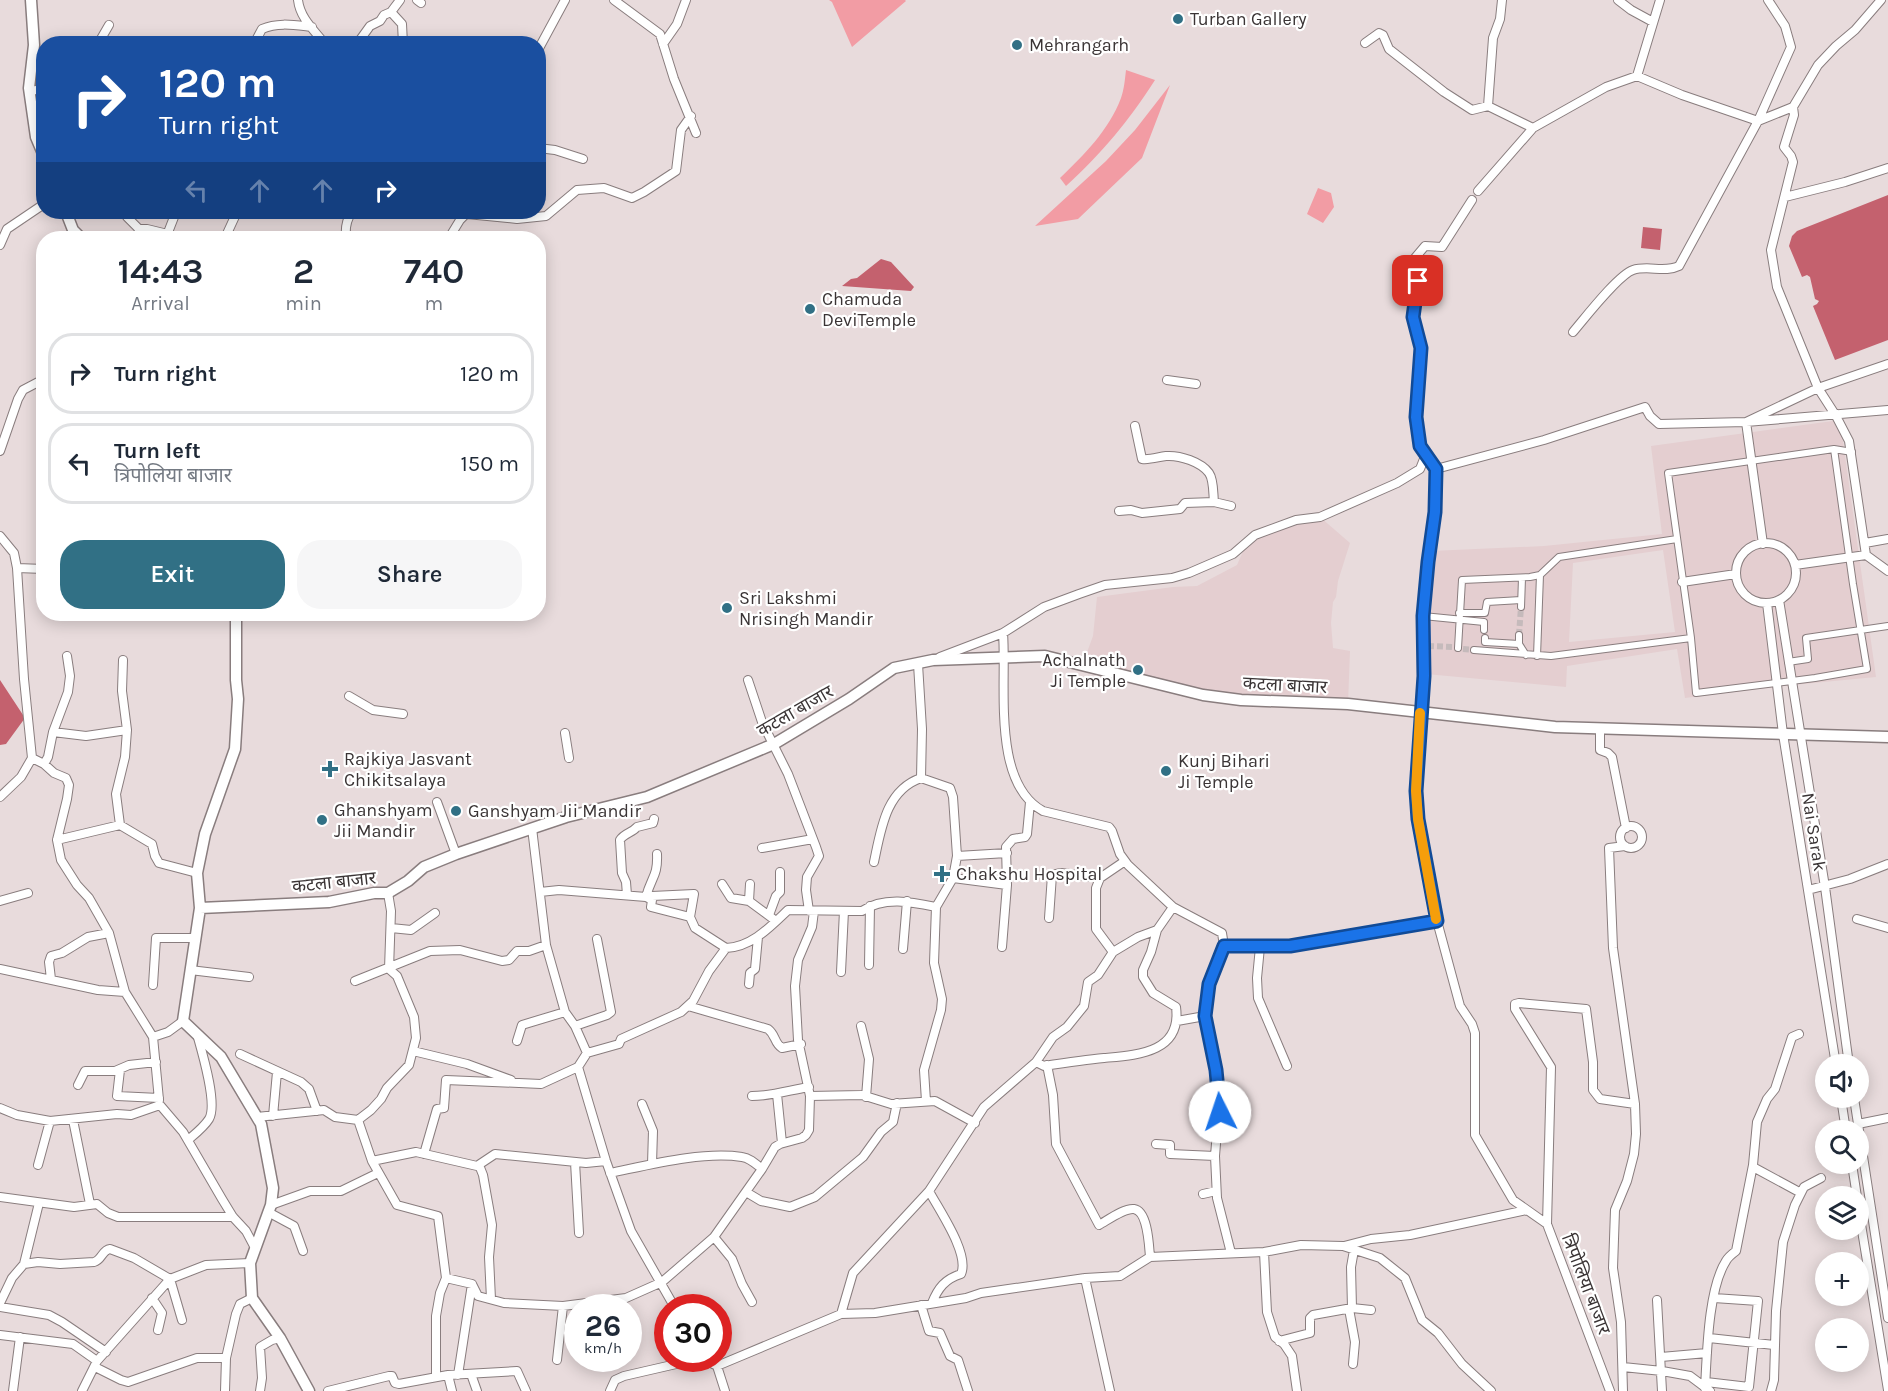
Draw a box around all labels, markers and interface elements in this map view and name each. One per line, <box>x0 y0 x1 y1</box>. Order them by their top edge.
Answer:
place label: Turban Gallery <box>1190 8 1307 30</box>
marker: Turban Gallery <box>1171 12 1185 26</box>
place label: Mehrangarh <box>1029 34 1129 56</box>
marker: Mehrangarh <box>1010 38 1024 52</box>
text: 120 m <box>159 58 276 108</box>
icon: right <box>60 60 138 138</box>
text: Turn right <box>159 109 279 141</box>
icon: left <box>180 174 213 207</box>
icon: ahead <box>243 174 276 207</box>
icon: ahead <box>306 174 339 207</box>
icon: right <box>369 174 402 207</box>
text: 14:43 <box>118 250 204 292</box>
text: 2 <box>293 250 314 292</box>
text: 740 <box>403 250 464 292</box>
pin <box>1392 255 1443 306</box>
icon: arrive <box>1401 264 1434 297</box>
place label: Chamuda DeviTemple <box>822 288 916 331</box>
text: Arrival <box>131 292 190 315</box>
text: min <box>285 292 322 315</box>
text: m <box>425 292 443 315</box>
marker: Chamuda DeviTemple <box>803 302 817 316</box>
icon: right <box>63 357 96 390</box>
text: Turn right <box>114 361 217 387</box>
text: 120 m <box>460 361 519 387</box>
text: Turn left <box>114 438 201 464</box>
icon: left <box>63 447 96 480</box>
text: 150 m <box>460 451 519 477</box>
text: त्रिपोलिया बाजार <box>114 464 232 487</box>
button: Exit <box>60 540 285 609</box>
button: Share <box>297 540 522 609</box>
place label: Sri Lakshmi Nrisingh Mandir <box>739 587 873 630</box>
marker: Sri Lakshmi Nrisingh Mandir <box>720 601 734 615</box>
place label: Achalnath Ji Temple <box>1042 649 1126 692</box>
marker: Achalnath Ji Temple <box>1131 663 1145 677</box>
street label: कटला बाजार <box>1242 672 1328 698</box>
street label: कटला बाजार <box>753 680 838 742</box>
place label: Rajkiya Jasvant Chikitsalaya <box>344 748 472 791</box>
place label: Kunj Bihari Ji Temple <box>1178 750 1270 793</box>
marker: Rajkiya Jasvant Chikitsalaya <box>321 760 339 778</box>
marker: Kunj Bihari Ji Temple <box>1159 764 1173 778</box>
street label: Nai Sarak <box>1797 791 1831 873</box>
place label: Ghanshyam Jii Mandir <box>334 799 433 842</box>
place label: Ganshyam Jii Mandir <box>468 800 641 822</box>
marker: Ganshyam Jii Mandir <box>449 804 463 818</box>
marker: Ghanshyam Jii Mandir <box>315 813 329 827</box>
place label: Chakshu Hospital <box>956 863 1102 885</box>
marker: Chakshu Hospital <box>933 865 951 883</box>
street label: कटला बाजार <box>291 867 378 897</box>
map controls <box>1815 1054 1869 1372</box>
button: sound <box>1815 1054 1869 1108</box>
position arrow <box>1188 1080 1252 1144</box>
button: search <box>1815 1120 1869 1174</box>
button: layers <box>1815 1186 1869 1240</box>
street label: त्रिपोलिया बाजार <box>1557 1231 1615 1338</box>
button: + <box>1815 1252 1869 1306</box>
speed limit sign: 30 <box>654 1294 732 1372</box>
text: 26 <box>585 1308 621 1344</box>
button: − <box>1815 1318 1869 1372</box>
text: km/h <box>584 1339 622 1357</box>

